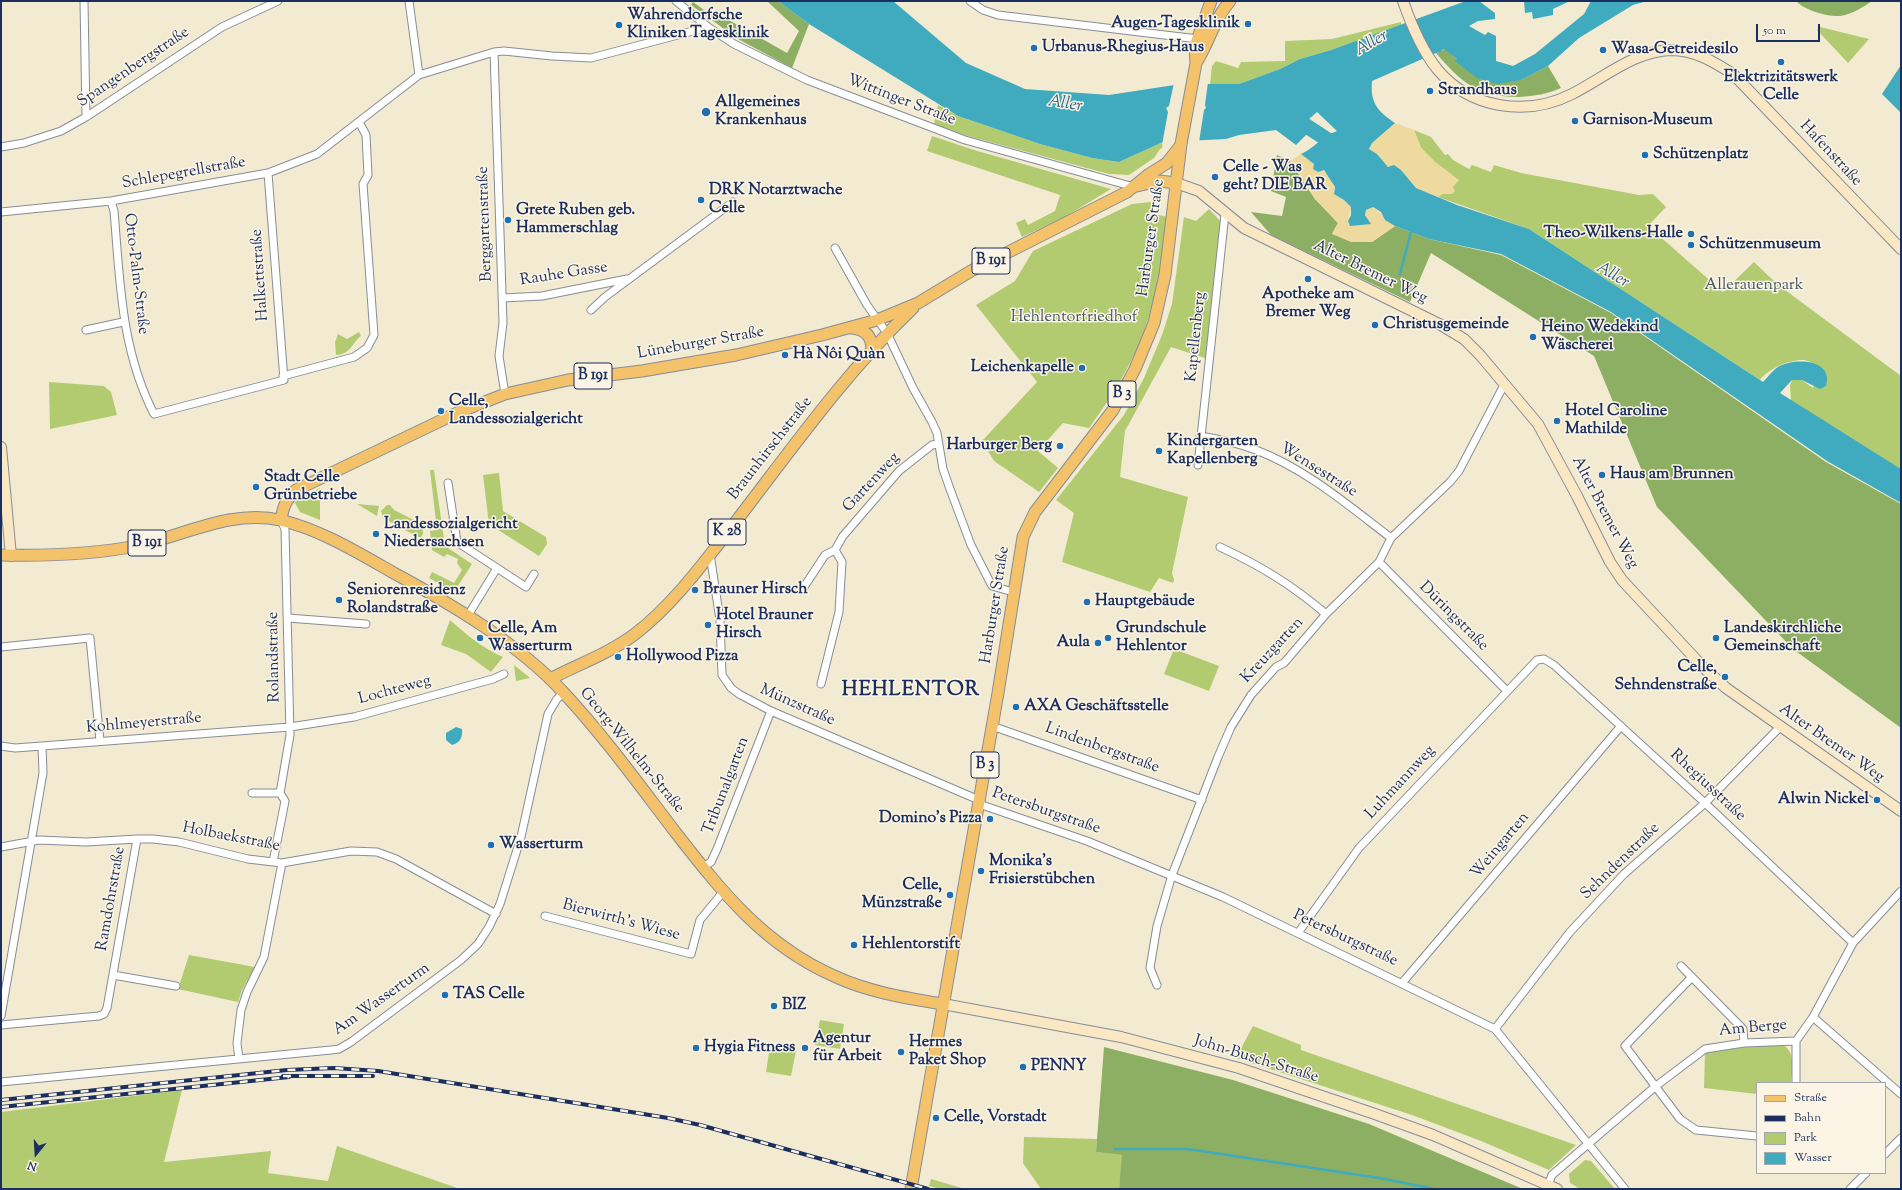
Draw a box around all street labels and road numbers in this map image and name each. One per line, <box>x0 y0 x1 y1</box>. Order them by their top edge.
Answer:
street label: Spangenbergstraße <box>74 24 194 112</box>
street label: Wittinger Straße <box>844 71 958 131</box>
street label: Hafenstraße <box>1795 117 1865 191</box>
street label: Schlepegrellstraße <box>121 154 247 194</box>
street label: Berggartenstraße <box>474 166 498 282</box>
street label: Harburger Straße <box>1134 178 1170 298</box>
street label: Otto-Palm-Straße <box>118 212 152 336</box>
street label: Halkettstraße <box>248 228 274 322</box>
street label: Alter Bremer Weg <box>1310 237 1430 309</box>
road number: B 191 <box>972 248 1010 274</box>
street label: Rauhe Gasse <box>519 259 609 291</box>
street label: Kapellenberg <box>1183 291 1211 383</box>
street label: Lüneburger Straße <box>636 323 766 365</box>
road number: B 191 <box>574 363 612 389</box>
road number: B 3 <box>1108 381 1136 407</box>
street label: Braunhirschstraße <box>725 394 817 504</box>
street label: Wensestraße <box>1276 440 1360 502</box>
street label: Gartenweg <box>839 449 905 517</box>
street label: Alter Bremer Weg <box>1566 453 1642 573</box>
road number: K 28 <box>708 519 746 545</box>
road number: B 191 <box>128 530 166 556</box>
street label: Harburger Straße <box>977 545 1015 665</box>
street label: Düringstraße <box>1414 578 1492 656</box>
street label: Rolandstraße <box>265 611 285 703</box>
street label: Kreuzgarten <box>1238 614 1308 688</box>
street label: Lochteweg <box>357 672 433 710</box>
street label: Münzstraße <box>756 681 838 731</box>
street label: Georg-Wilhelm-Straße <box>574 684 688 818</box>
street label: Alter Bremer Weg <box>1774 700 1888 788</box>
street label: Kohlmeyerstraße <box>85 709 203 739</box>
street label: Lindenbergstraße <box>1042 719 1162 779</box>
street label: Tribunalgarten <box>700 735 754 837</box>
street label: Luhmannweg <box>1362 742 1440 824</box>
street label: Rhegiusstraße <box>1665 746 1749 826</box>
road number: B 3 <box>971 752 999 778</box>
street label: Petersburgstraße <box>989 784 1103 840</box>
street label: Weingarten <box>1468 809 1534 883</box>
street label: Holbaekstraße <box>181 819 281 857</box>
street label: Sehndenstraße <box>1577 820 1665 904</box>
street label: Ramdohrstraße <box>93 845 131 953</box>
street label: Bierwirth's Wiese <box>560 896 682 946</box>
street label: Petersburgstraße <box>1289 906 1401 972</box>
street label: Am Wasserturm <box>330 960 434 1040</box>
street label: Am Berge <box>1718 1016 1788 1042</box>
street label: John-Busch-Straße <box>1191 1032 1321 1088</box>

